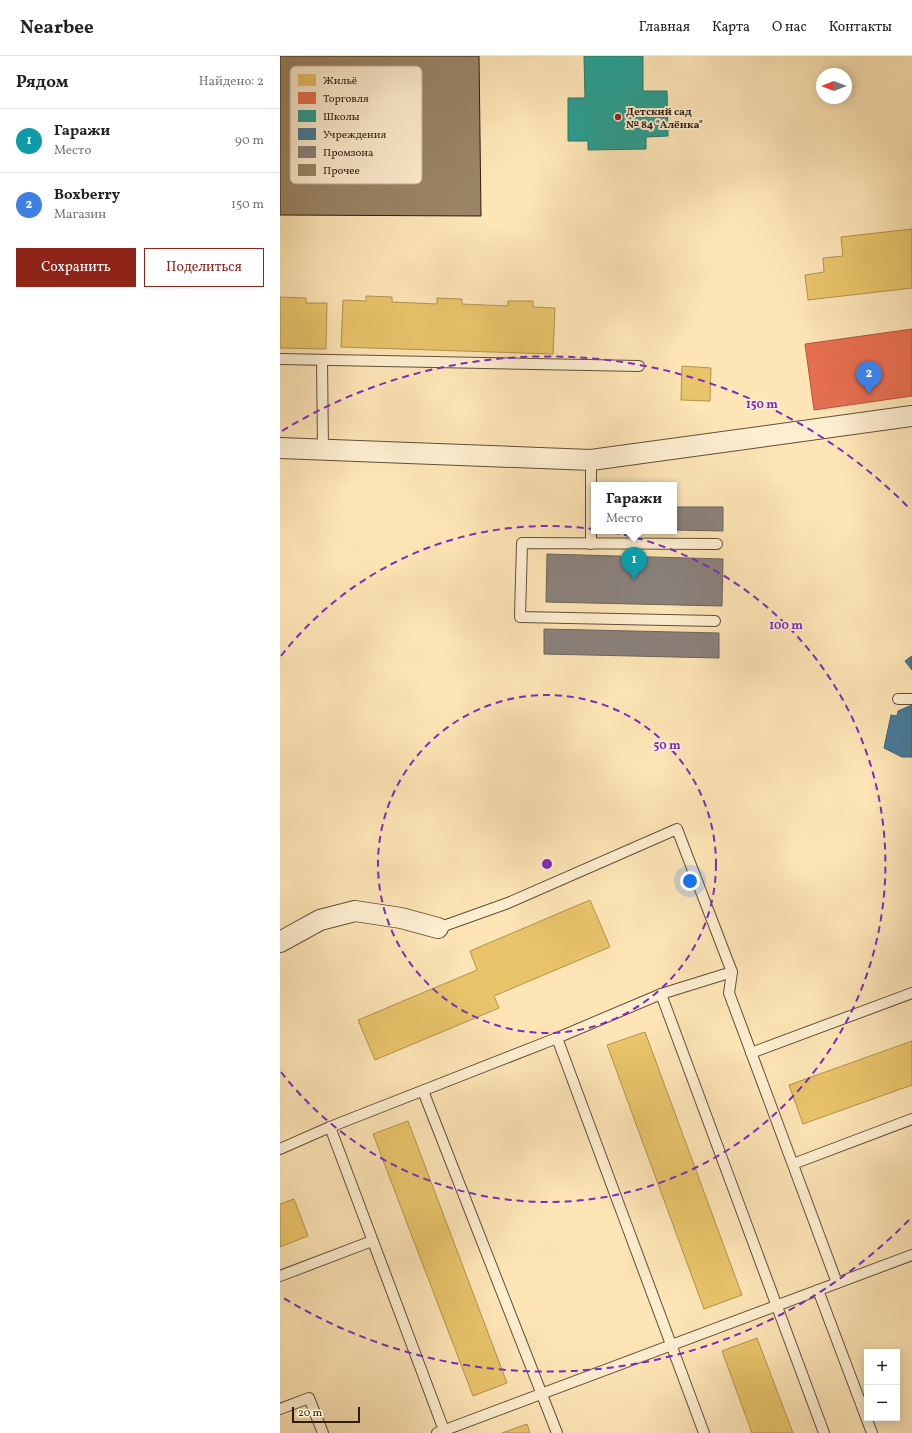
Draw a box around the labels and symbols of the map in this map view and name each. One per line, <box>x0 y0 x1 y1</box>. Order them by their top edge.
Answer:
legend <box>290 66 422 184</box>
north arrow <box>816 68 852 104</box>
text: Жильё <box>323 74 357 89</box>
text: Торговля <box>323 92 369 107</box>
place label: Детский сад № 84 "Алёнка" <box>626 105 703 133</box>
text: Школы <box>323 110 360 125</box>
marker: Детский сад № 84 "Алёнка" <box>613 112 623 122</box>
text: Учреждения <box>323 128 386 143</box>
text: Промзона <box>323 146 374 161</box>
text: Прочее <box>323 164 360 179</box>
pin: 2 <box>856 361 882 394</box>
text: 150 m <box>746 397 778 413</box>
pin: 1 <box>621 547 647 580</box>
text: 100 m <box>769 618 803 634</box>
text: 50 m <box>653 738 681 754</box>
centre of rings <box>540 857 554 871</box>
your location <box>680 871 700 891</box>
scale bar <box>292 1405 360 1424</box>

